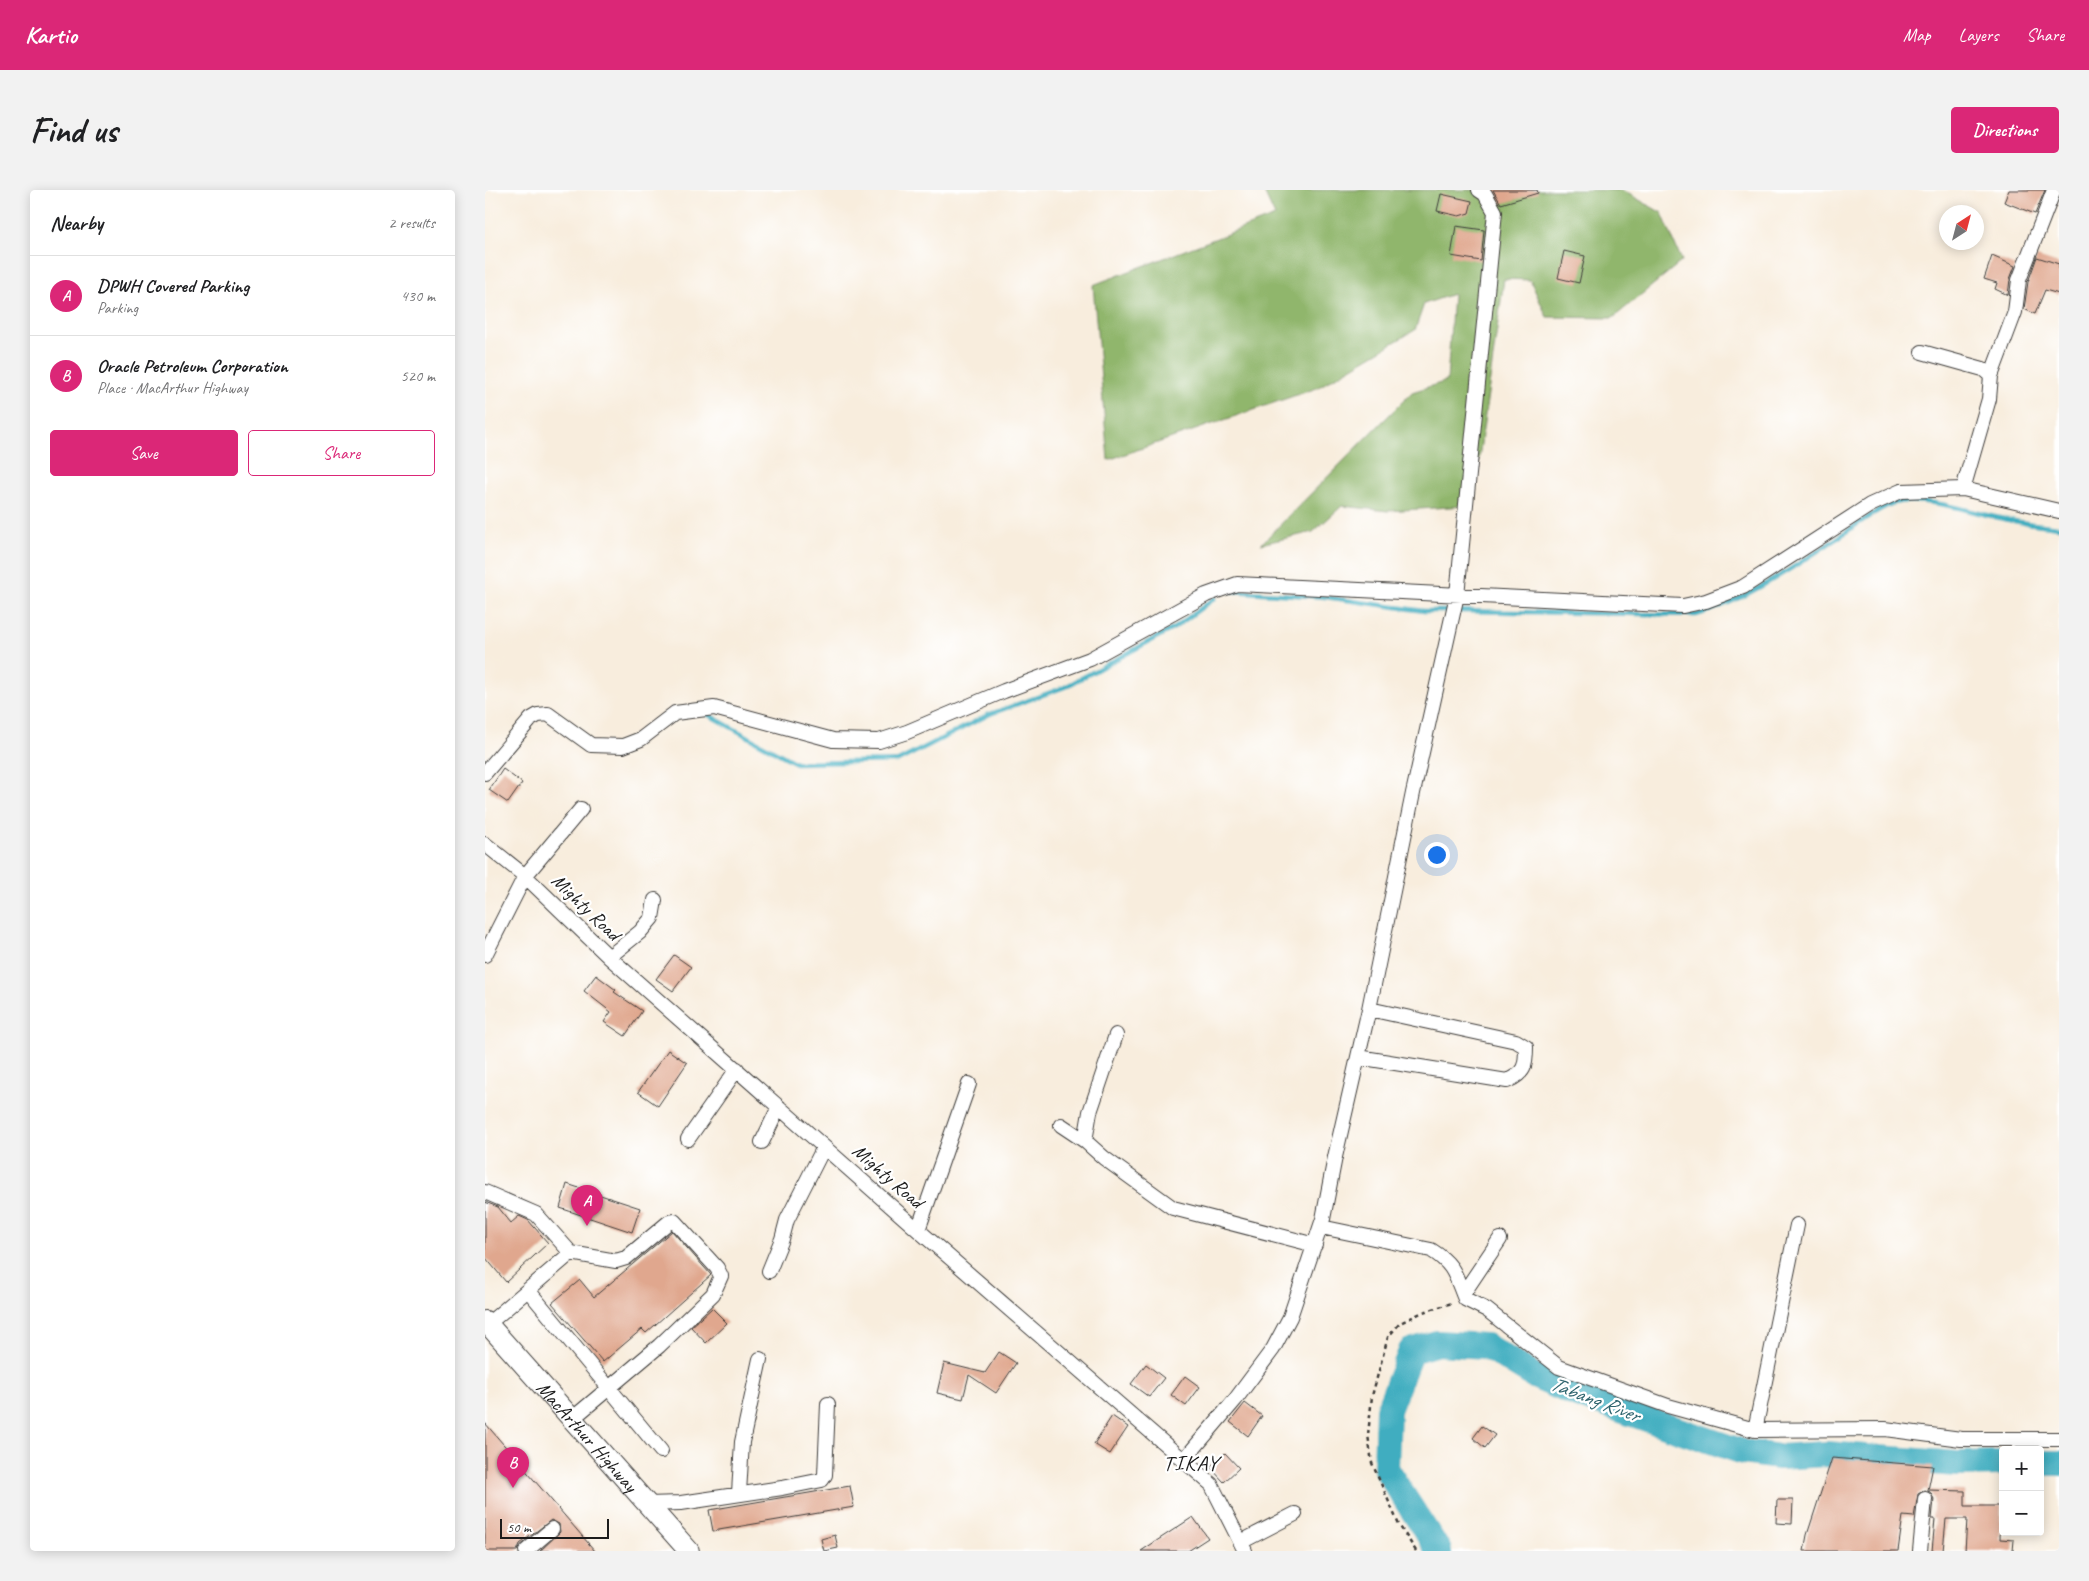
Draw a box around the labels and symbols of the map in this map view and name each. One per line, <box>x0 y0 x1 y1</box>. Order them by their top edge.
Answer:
north arrow <box>1939 205 1984 250</box>
your location <box>1424 842 1450 868</box>
street label: Mighty Road <box>546 868 628 948</box>
street label: Mighty Road <box>847 1138 931 1216</box>
pin: A <box>571 1185 603 1226</box>
water label: Tabang River <box>1547 1370 1646 1429</box>
street label: MacArthur Highway <box>531 1375 644 1499</box>
pin: B <box>497 1447 529 1488</box>
district label: TIKAY <box>1163 1449 1222 1477</box>
scale bar <box>500 1516 609 1539</box>

